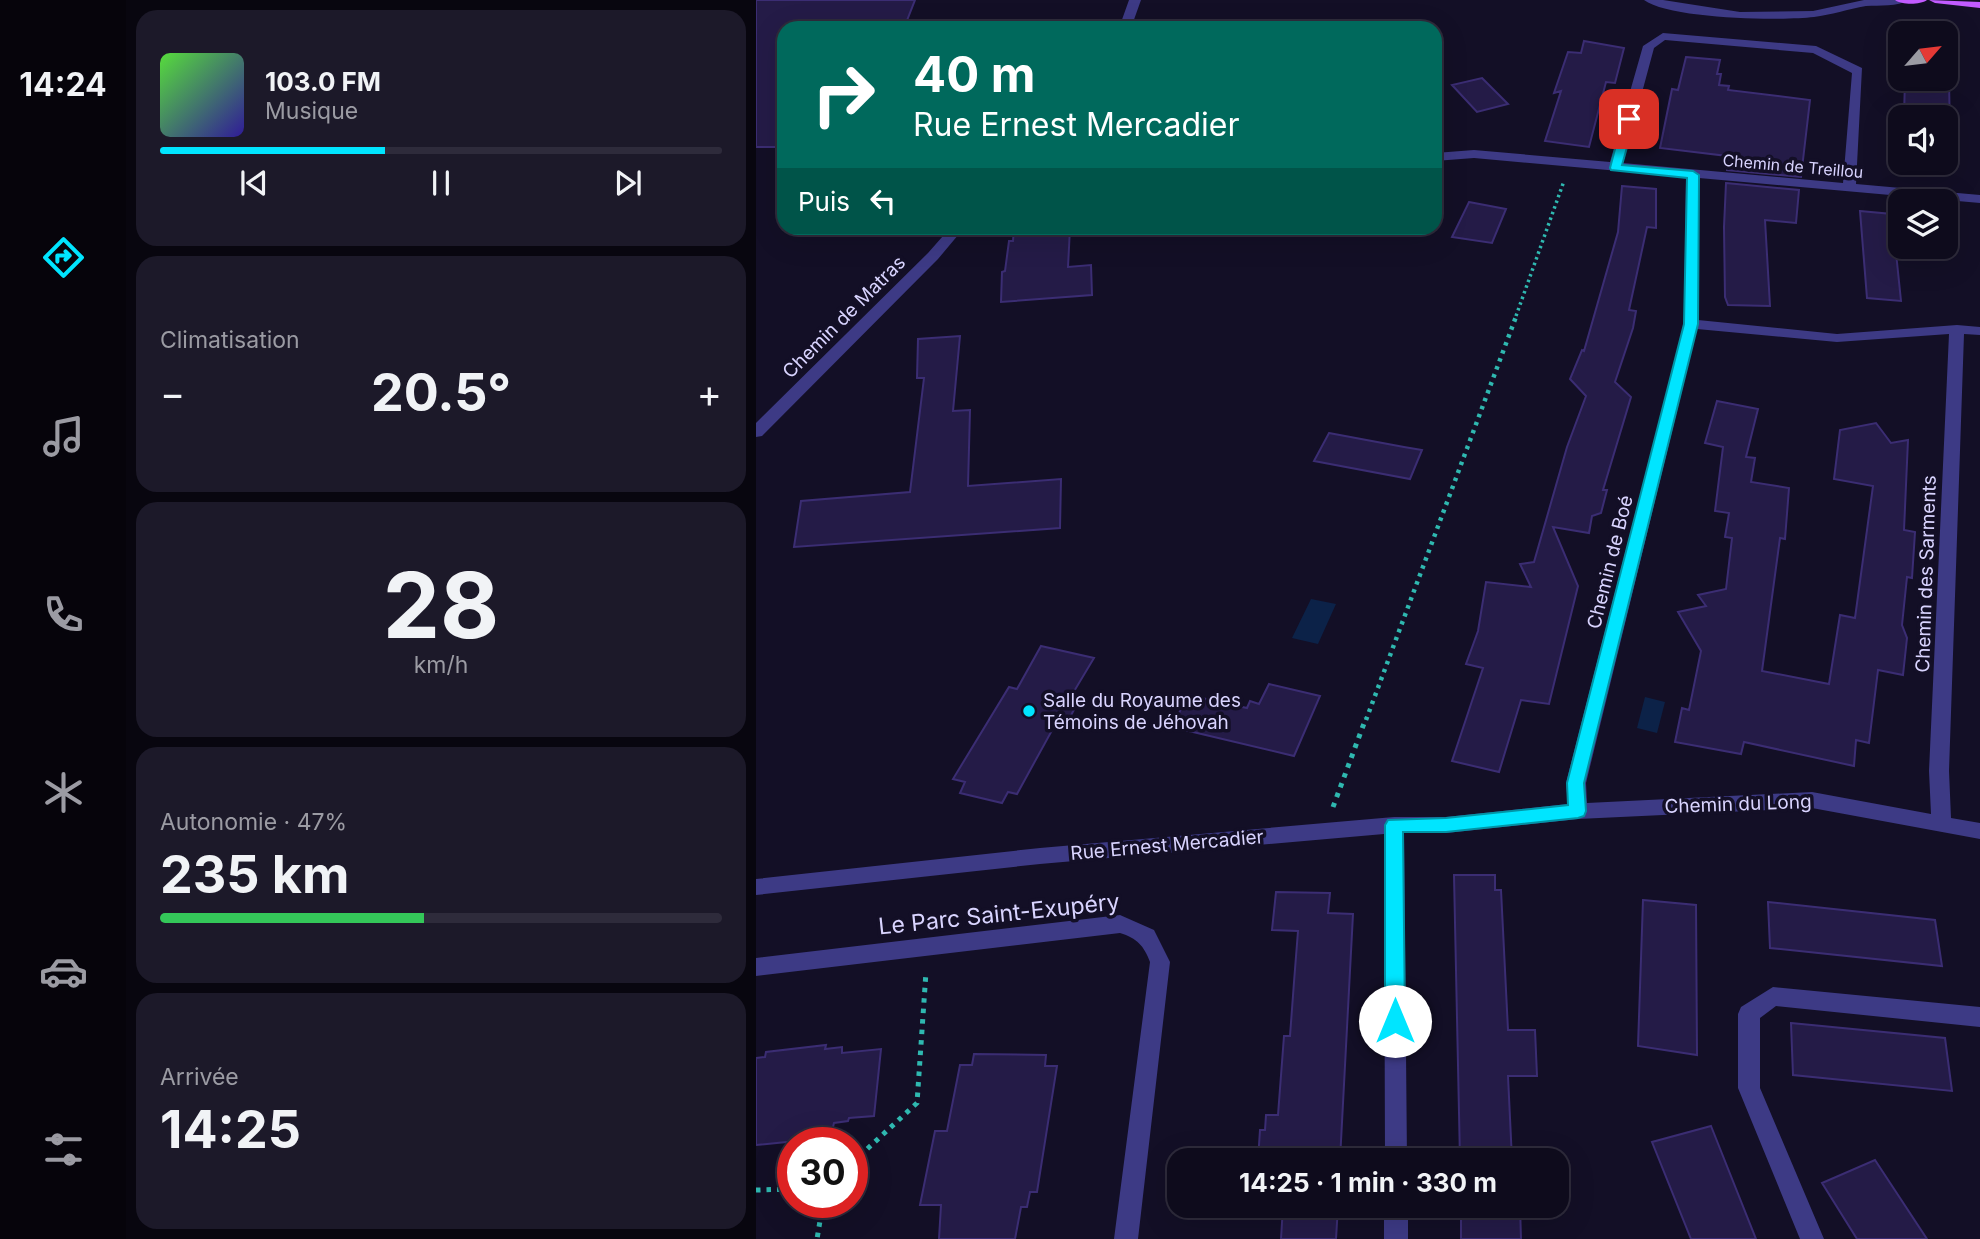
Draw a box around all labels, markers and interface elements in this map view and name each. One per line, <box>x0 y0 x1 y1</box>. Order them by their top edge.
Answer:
north arrow <box>1888 21 1958 91</box>
map controls <box>1888 21 1958 259</box>
text: 40 m <box>913 45 1036 104</box>
icon: right <box>798 49 889 140</box>
text: 14:24 <box>19 65 107 104</box>
text: 103.0 FM <box>265 66 381 97</box>
pin <box>1599 89 1659 149</box>
text: Musique <box>265 97 358 125</box>
icon: arrive <box>1610 100 1648 138</box>
text: Rue Ernest Mercadier <box>913 105 1240 144</box>
button: sound <box>1888 105 1958 175</box>
street label: Chemin de Treillou <box>1722 150 1864 182</box>
icon: previous <box>235 164 273 202</box>
icon: pause <box>422 164 460 202</box>
icon: next <box>609 164 647 202</box>
icon: left <box>864 182 902 220</box>
text: Puis <box>798 186 850 217</box>
button: layers <box>1888 189 1958 259</box>
icon: directions <box>39 233 88 282</box>
street label: Chemin de Matras <box>778 251 910 383</box>
text: Climatisation <box>160 326 300 354</box>
text: 20.5° <box>371 361 511 424</box>
text: − <box>160 370 185 416</box>
text: + <box>697 370 722 416</box>
icon: music <box>39 412 88 461</box>
street label: Chemin des Sarments <box>1911 475 1941 673</box>
street label: Chemin de Boé <box>1582 493 1638 631</box>
text: 28 <box>383 550 499 660</box>
icon: phone <box>39 590 88 639</box>
text: km/h <box>414 651 468 679</box>
place label: Salle du Royaume des Témoins de Jéhovah <box>1043 689 1241 734</box>
marker: Salle du Royaume des Témoins de Jéhovah <box>1021 703 1037 719</box>
icon: climate <box>39 768 88 817</box>
street label: Chemin du Long <box>1664 790 1812 818</box>
text: Autonomie · 47% <box>160 808 347 836</box>
street label: Rue Ernest Mercadier <box>1069 825 1265 865</box>
text: 235 km <box>160 843 350 906</box>
street label: Le Parc Saint-Exupéry <box>877 887 1121 941</box>
icon: car <box>39 947 88 996</box>
position arrow <box>1358 984 1432 1058</box>
text: Arrivée <box>160 1063 239 1091</box>
text: 14:25 <box>160 1098 301 1161</box>
icon: filters <box>39 1125 88 1174</box>
speed limit sign: 30 <box>777 1127 868 1218</box>
text: 14:25 · 1 min · 330 m <box>1239 1167 1497 1198</box>

